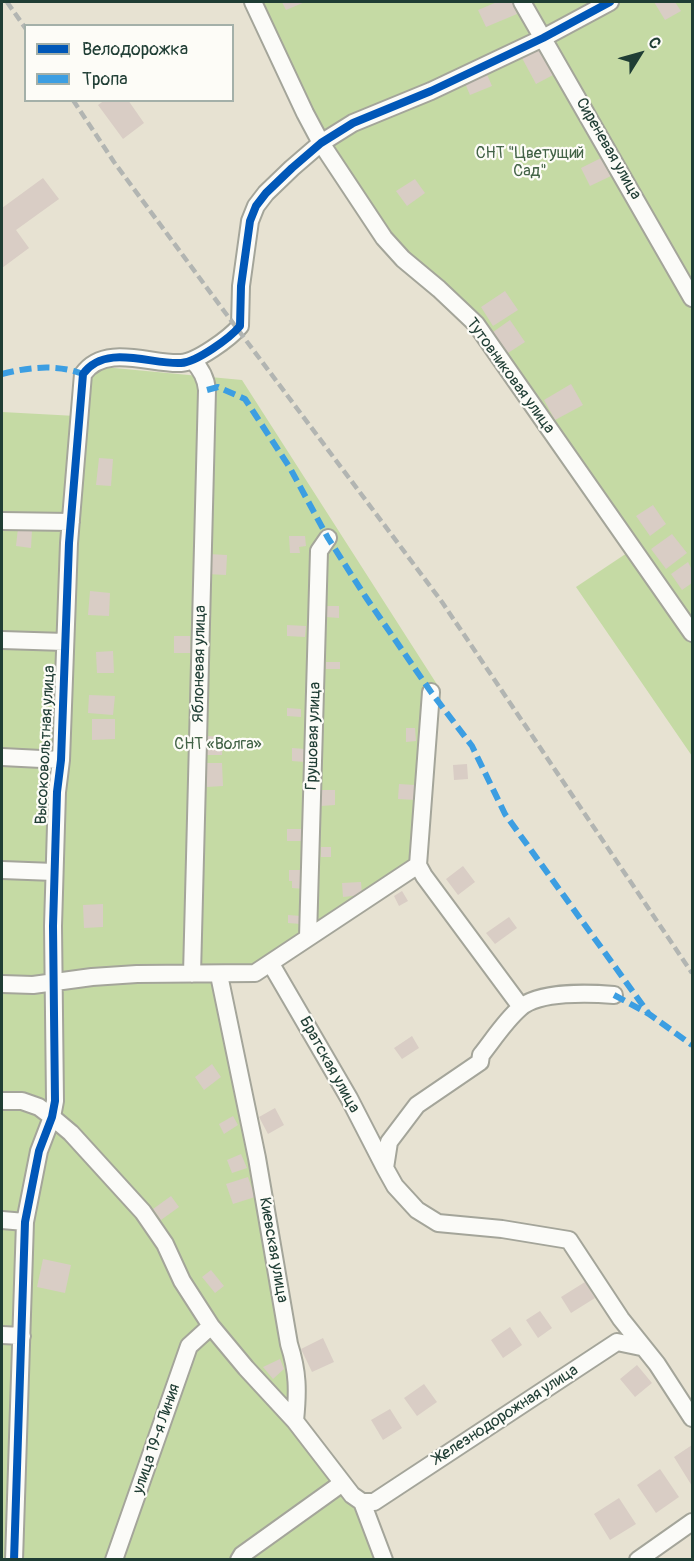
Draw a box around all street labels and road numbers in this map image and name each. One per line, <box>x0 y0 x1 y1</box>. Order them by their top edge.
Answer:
street label: Сиреневая улица <box>571 95 645 203</box>
street label: Тутовниковая улица <box>462 314 558 438</box>
street label: Яблоневая улица <box>189 605 211 723</box>
street label: Высоковольтная улица <box>32 665 60 825</box>
street label: Грушовая улица <box>303 682 325 790</box>
street label: Братская улица <box>295 1013 363 1117</box>
street label: Киевская улица <box>254 1196 292 1304</box>
street label: Железнодорожная улица <box>430 1361 582 1469</box>
street label: улица 19-я Линия <box>129 1382 185 1496</box>

